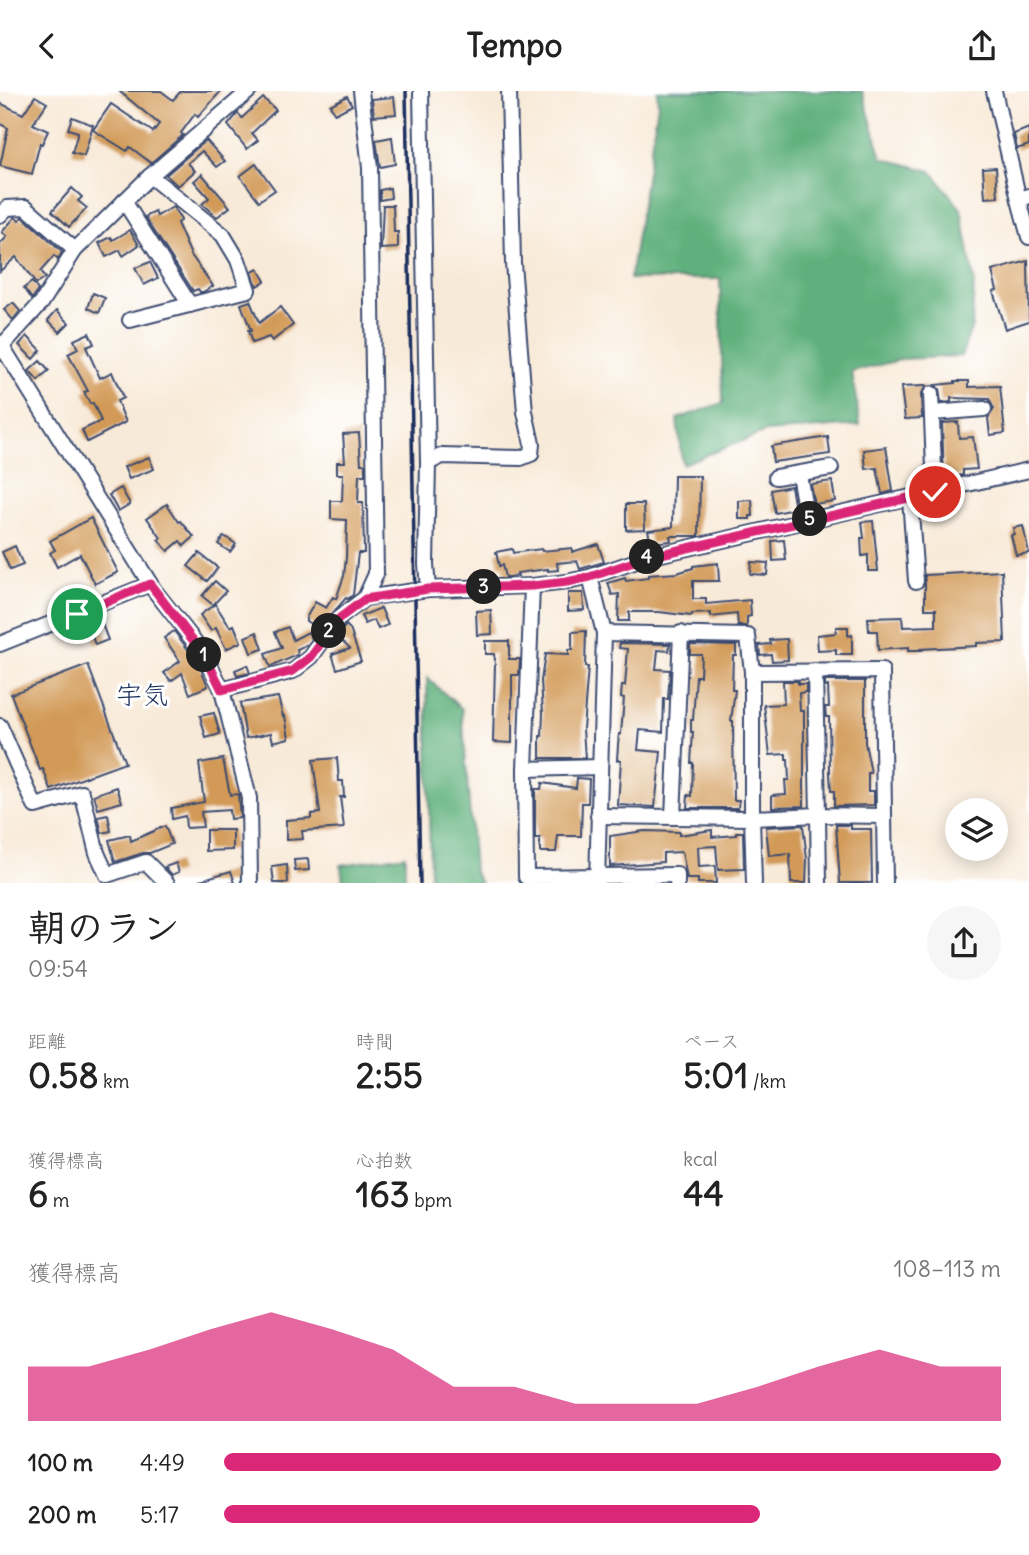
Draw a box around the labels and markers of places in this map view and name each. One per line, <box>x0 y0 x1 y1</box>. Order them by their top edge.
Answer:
pin <box>905 462 965 522</box>
pin: 5 <box>792 501 828 537</box>
pin: 4 <box>630 539 664 575</box>
pin: 3 <box>466 569 502 605</box>
pin <box>47 584 107 644</box>
pin: 2 <box>312 613 346 649</box>
pin: 1 <box>186 637 222 673</box>

